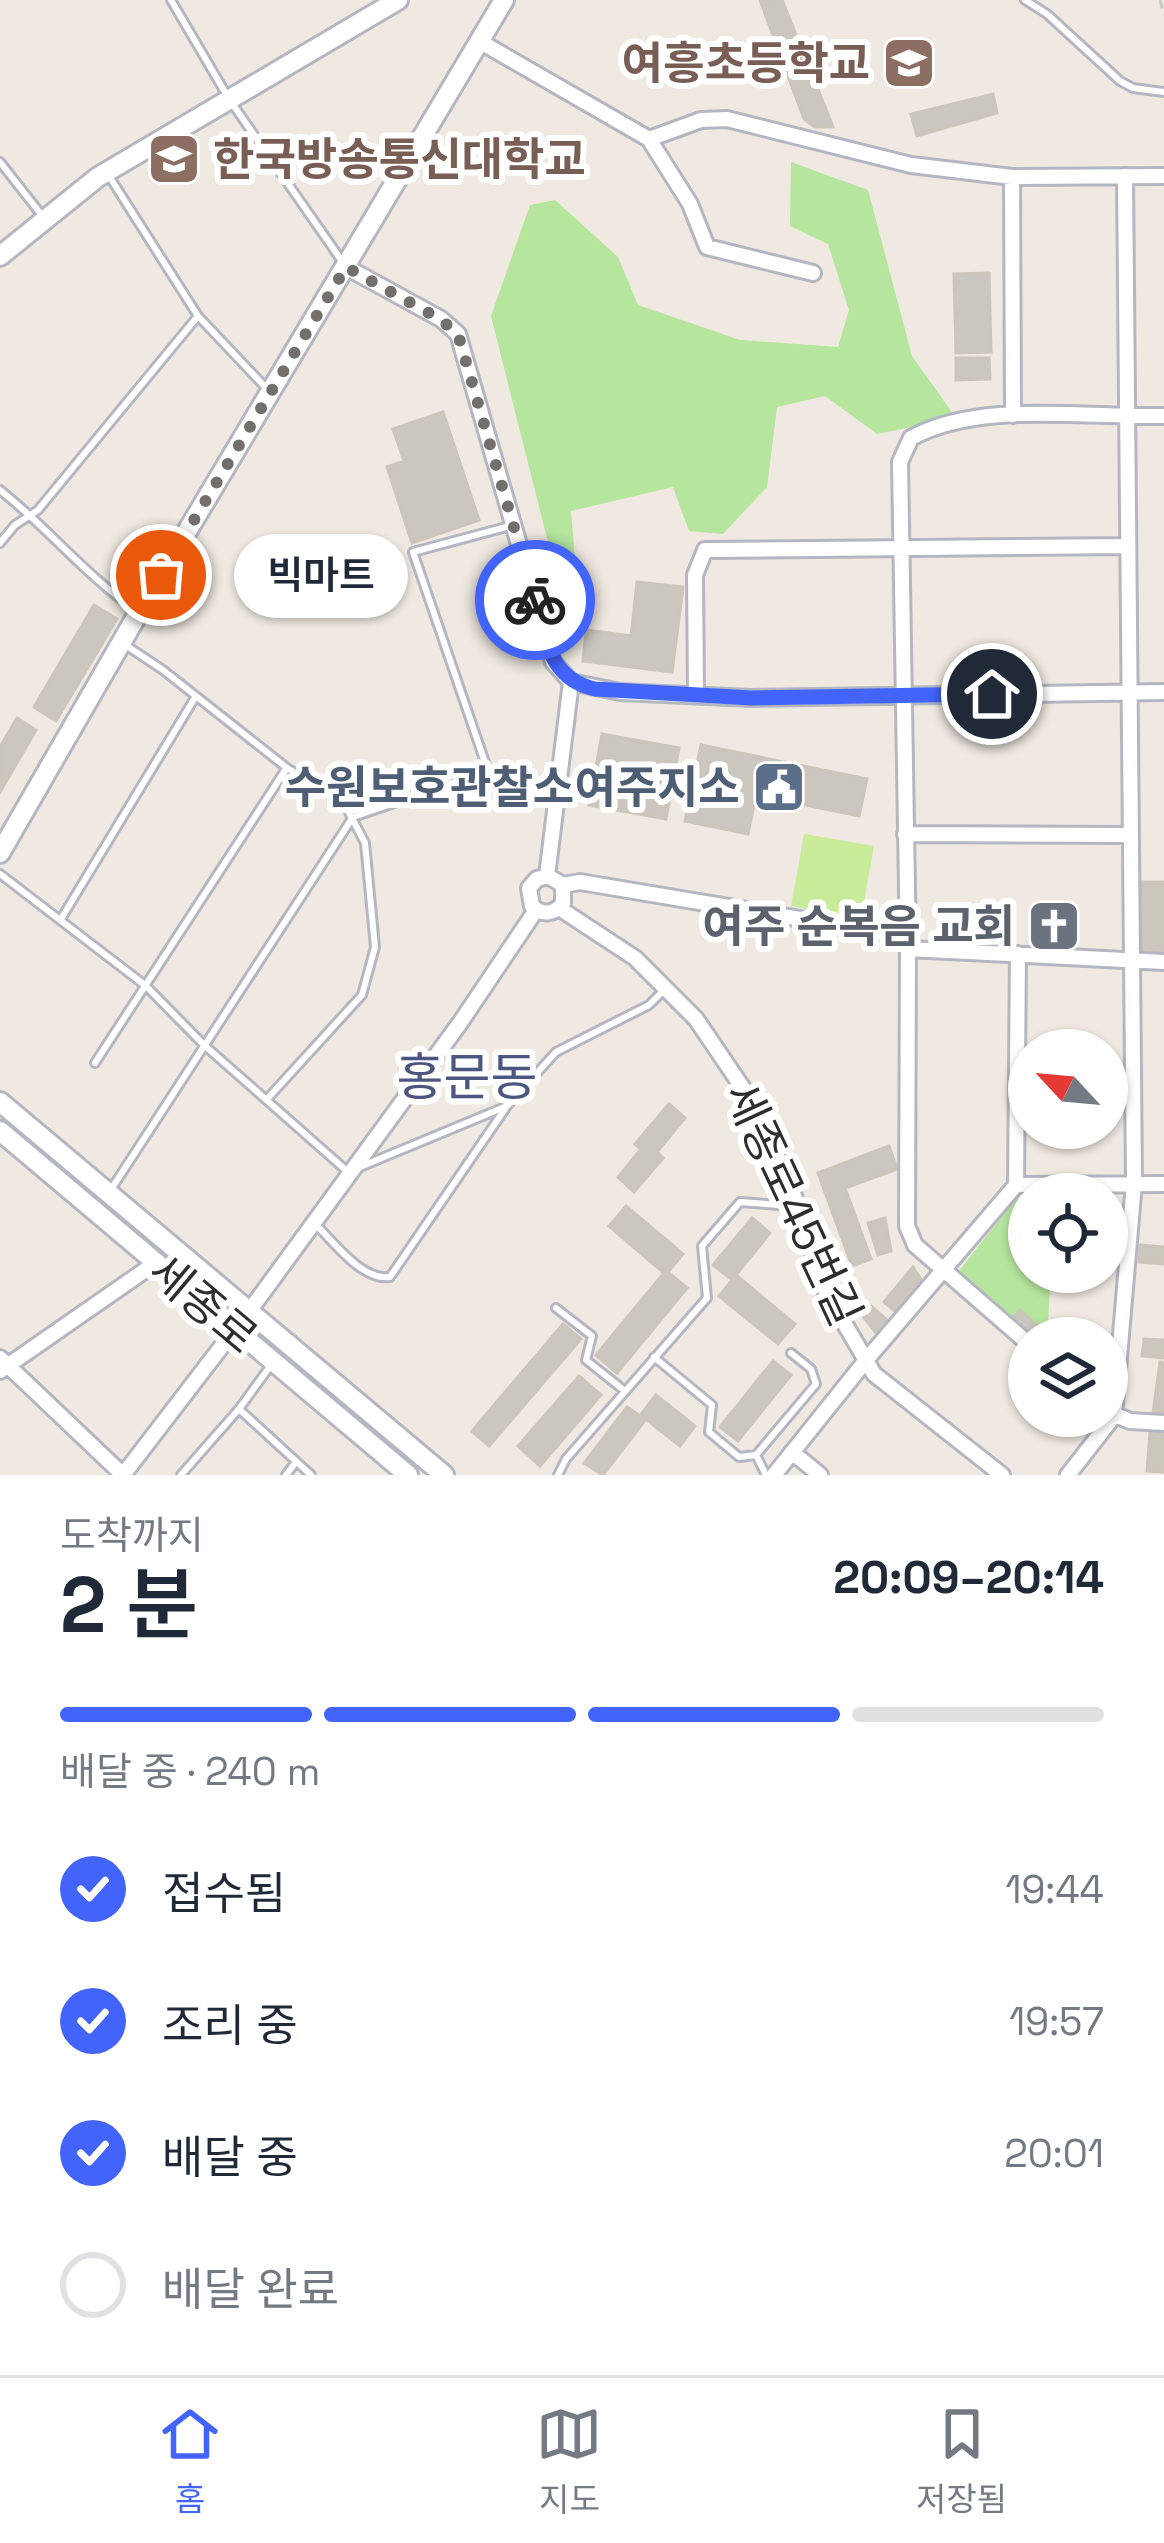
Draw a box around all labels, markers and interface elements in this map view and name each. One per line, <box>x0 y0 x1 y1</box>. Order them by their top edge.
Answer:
place label: 여흥초등학교 <box>622 35 870 92</box>
school or university icon: 여흥초등학교 <box>881 35 937 91</box>
school or university icon: 한국방송통신대학교 <box>146 131 202 187</box>
place label: 한국방송통신대학교 <box>213 131 586 188</box>
pin <box>110 524 212 626</box>
callout: 빅마트 <box>233 533 407 617</box>
courier <box>475 540 595 660</box>
icon: bag <box>128 542 194 608</box>
text: 빅마트 <box>267 551 375 600</box>
icon: bike <box>502 567 568 633</box>
pin <box>941 643 1043 745</box>
icon: home <box>959 661 1025 727</box>
place label: 수원보호관찰소여주지소 <box>285 759 740 816</box>
public building icon: 수원보호관찰소여주지소 <box>751 759 807 815</box>
place label: 여주 순복음 교회 <box>702 898 1015 955</box>
church icon: 여주 순복음 교회 <box>1026 898 1082 954</box>
north arrow <box>1008 1029 1128 1149</box>
map controls <box>1008 1029 1128 1437</box>
district label: 홍문동 <box>397 1045 537 1110</box>
street label: 세종로45번길 <box>712 1073 874 1335</box>
button: locate <box>1008 1173 1128 1293</box>
street label: 세종로 <box>137 1242 269 1366</box>
button: layers <box>1008 1317 1128 1437</box>
text: 도착까지 <box>60 1511 204 1560</box>
text: 20:09–20:14 <box>833 1549 1104 1606</box>
text: 2 분 <box>60 1555 198 1655</box>
text: 배달 중 · 240 m <box>60 1747 320 1796</box>
icon: check <box>60 1856 126 1922</box>
text: 접수됨 <box>162 1865 286 1922</box>
text: 19:44 <box>1005 1865 1104 1914</box>
icon: check <box>60 1988 126 2054</box>
text: 조리 중 <box>162 1997 298 2054</box>
text: 19:57 <box>1009 1997 1104 2046</box>
icon: check <box>60 2120 126 2186</box>
text: 배달 중 <box>162 2129 298 2186</box>
text: 20:01 <box>1004 2129 1104 2178</box>
text: 배달 완료 <box>162 2261 339 2318</box>
tab: 홈 <box>157 2401 223 2521</box>
tab: 지도 <box>536 2401 602 2521</box>
tab: 저장됨 <box>916 2401 1007 2521</box>

